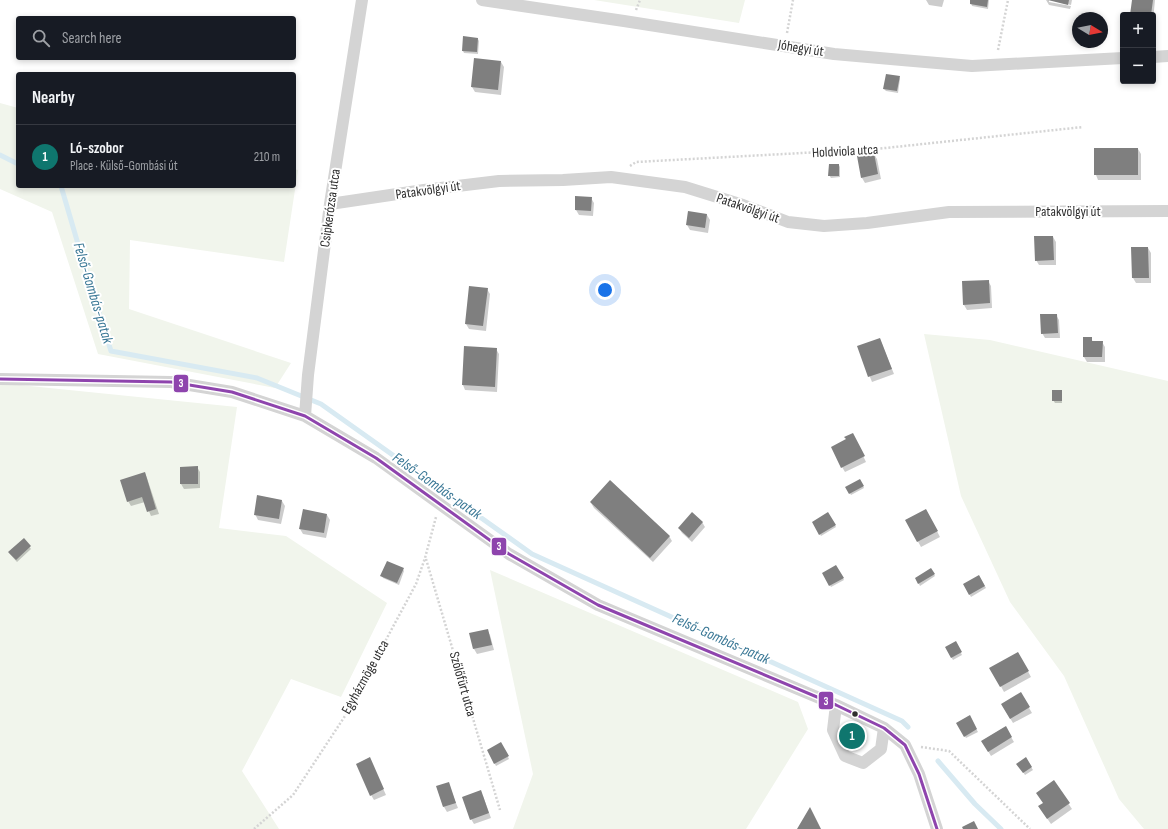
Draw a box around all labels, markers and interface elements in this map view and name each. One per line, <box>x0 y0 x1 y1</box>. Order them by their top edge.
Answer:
north arrow <box>1072 12 1108 48</box>
map controls <box>1120 12 1156 84</box>
button: + <box>1120 12 1156 48</box>
search box <box>16 16 296 60</box>
icon: search <box>30 27 52 49</box>
text: Search here <box>62 29 122 48</box>
street label: Jóhegyi út <box>776 36 825 60</box>
button: − <box>1120 48 1156 84</box>
text: Nearby <box>32 88 75 108</box>
text: Ló-szobor <box>70 139 124 158</box>
street label: Holdviola utca <box>811 141 879 161</box>
text: 1 <box>42 149 48 165</box>
text: 210 m <box>254 149 280 165</box>
text: Place · Külső-Gombási út <box>70 158 178 174</box>
street label: Csipkerózsa utca <box>316 168 344 248</box>
street label: Patakvölgyi út <box>394 177 462 203</box>
street label: Patakvölgyi út <box>714 189 782 227</box>
street label: Patakvölgyi út <box>1035 203 1101 220</box>
water label: Felső-Gombás-patak <box>69 240 117 346</box>
your location <box>595 280 615 300</box>
line badge: 3 <box>173 374 189 393</box>
text: 3 <box>179 377 184 390</box>
water label: Felső-Gombás-patak <box>389 448 486 524</box>
line badge: 3 <box>491 537 507 556</box>
text: 3 <box>497 540 502 553</box>
water label: Felső-Gombás-patak <box>669 609 773 669</box>
street label: Egyházmöge utca <box>338 637 392 717</box>
street label: Szőlőfürt utca <box>446 650 480 718</box>
line badge: 3 <box>818 691 834 710</box>
text: 3 <box>824 695 829 708</box>
unlabelled marker <box>850 709 860 719</box>
pin: 1 <box>839 721 865 751</box>

